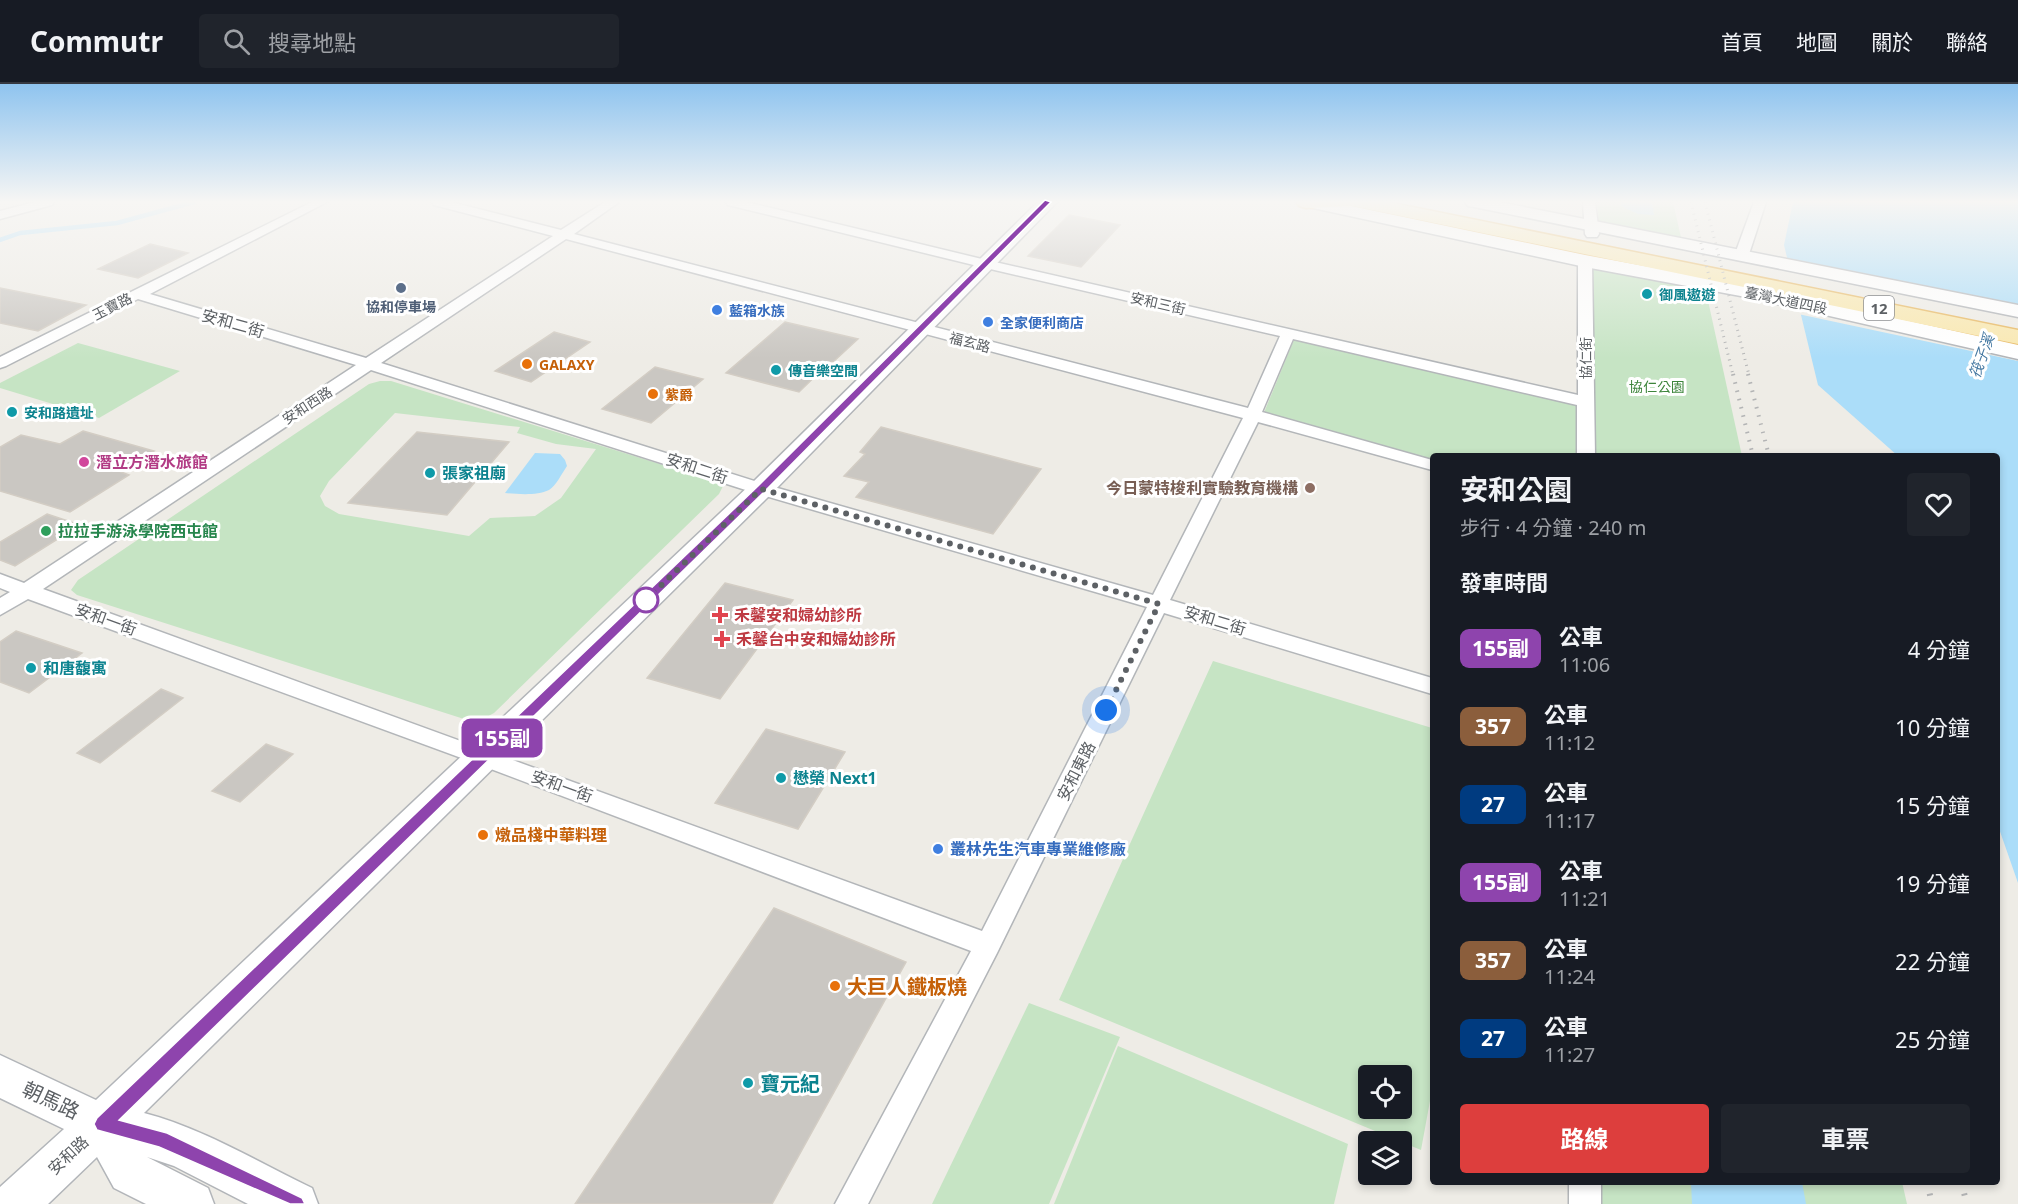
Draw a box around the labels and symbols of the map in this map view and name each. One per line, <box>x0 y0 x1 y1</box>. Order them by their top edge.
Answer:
marker: 協和停車場 <box>394 281 408 295</box>
street label: 臺灣大道四段 <box>1743 282 1829 318</box>
place label: 御風遨遊 <box>1659 285 1716 304</box>
street label: 安和三街 <box>1129 287 1187 319</box>
marker: 御風遨遊 <box>1640 287 1654 301</box>
street label: 玉寶路 <box>89 288 135 324</box>
road number: 12 <box>1864 296 1894 320</box>
place label: 協和停車場 <box>366 297 436 316</box>
place label: 藍箱水族 <box>729 301 785 320</box>
marker: 藍箱水族 <box>710 303 724 317</box>
street label: 安和二街 <box>199 304 267 342</box>
place label: 全家便利商店 <box>1000 313 1084 332</box>
marker: 全家便利商店 <box>981 315 995 329</box>
street label: 福玄路 <box>947 327 993 357</box>
water label: 筏子溪 <box>1964 330 1999 381</box>
street label: 協仁街 <box>1576 337 1595 379</box>
place label: GALAXY <box>539 355 595 374</box>
marker: GALAXY <box>520 357 534 371</box>
place label: 傳音樂空間 <box>788 361 858 380</box>
marker: 傳音樂空間 <box>769 363 783 377</box>
park label: 協仁公園 <box>1629 377 1685 396</box>
street label: 安和西路 <box>278 382 336 428</box>
place label: 紫爵 <box>665 385 693 404</box>
marker: 紫爵 <box>646 387 660 401</box>
place label: 安和路遺址 <box>24 403 94 422</box>
marker: 安和路遺址 <box>5 405 19 419</box>
street label: 安和二街 <box>663 448 731 488</box>
place label: 潛立方潛水旅館 <box>96 451 208 473</box>
marker: 潛立方潛水旅館 <box>77 455 91 469</box>
place label: 張家祖廟 <box>442 462 506 484</box>
marker: 張家祖廟 <box>423 466 437 480</box>
place label: 今日蒙特梭利實驗教育機構 <box>1106 477 1298 499</box>
marker: 今日蒙特梭利實驗教育機構 <box>1303 481 1317 495</box>
place label: 拉拉手游泳學院西屯館 <box>58 520 218 542</box>
marker: 拉拉手游泳學院西屯館 <box>39 524 53 538</box>
unlabelled marker <box>633 587 659 613</box>
street label: 安和一街 <box>72 598 140 640</box>
street label: 安和二街 <box>1181 600 1249 640</box>
place label: 禾馨安和婦幼診所 <box>734 604 862 626</box>
marker: 禾馨安和婦幼診所 <box>711 606 729 624</box>
place label: 禾馨台中安和婦幼診所 <box>736 628 896 650</box>
marker: 禾馨台中安和婦幼診所 <box>713 630 731 648</box>
place label: 和唐馥寓 <box>43 657 107 679</box>
marker: 和唐馥寓 <box>24 661 38 675</box>
your location <box>1091 695 1121 725</box>
line badge: 155副 <box>460 718 544 758</box>
street label: 安和東路 <box>1052 737 1100 805</box>
street label: 安和一街 <box>528 765 596 807</box>
place label: 懋榮 Next1 <box>793 767 877 789</box>
marker: 懋榮 Next1 <box>774 771 788 785</box>
place label: 燉品棧中華料理 <box>495 824 607 846</box>
marker: 燉品棧中華料理 <box>476 828 490 842</box>
place label: 叢林先生汽車專業維修廠 <box>950 838 1126 860</box>
marker: 叢林先生汽車專業維修廠 <box>931 842 945 856</box>
place label: 大巨人鐵板燒 <box>847 973 967 1000</box>
marker: 大巨人鐵板燒 <box>828 979 842 993</box>
place label: 寶元紀 <box>760 1070 820 1097</box>
street label: 朝馬路 <box>18 1075 84 1125</box>
marker: 寶元紀 <box>741 1076 755 1090</box>
street label: 安和路 <box>43 1131 93 1179</box>

